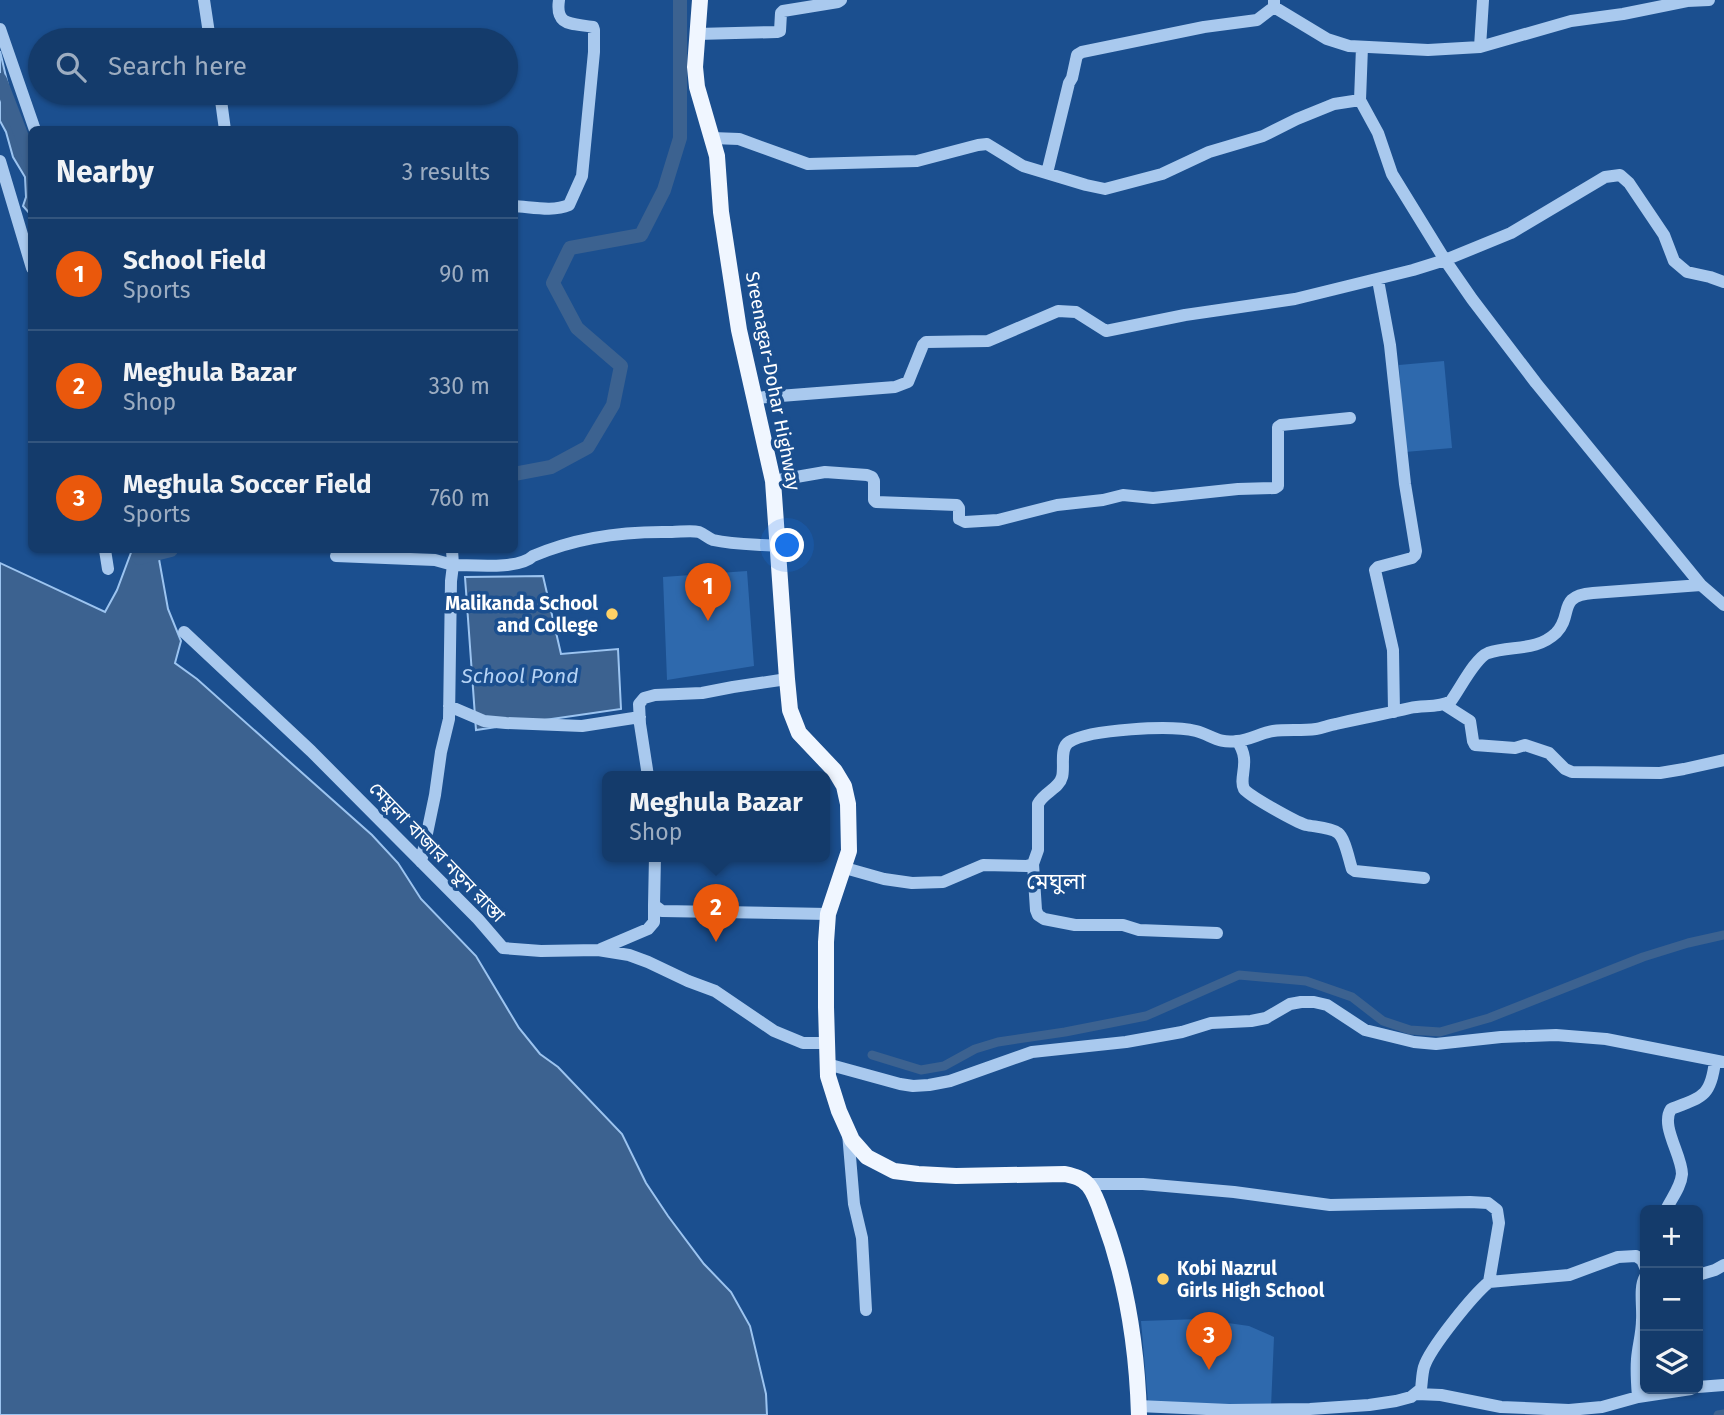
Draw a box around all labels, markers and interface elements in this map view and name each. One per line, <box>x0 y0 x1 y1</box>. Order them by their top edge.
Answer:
search box <box>28 28 518 105</box>
icon: search <box>52 48 90 86</box>
text: Search here <box>108 51 247 82</box>
text: Nearby <box>56 154 154 190</box>
text: 3 results <box>402 158 490 186</box>
text: School Field <box>123 245 266 276</box>
text: 1 <box>74 260 84 288</box>
text: 90 m <box>439 260 490 288</box>
street label: Sreenagar-Dohar Highway <box>740 270 806 493</box>
text: Sports <box>123 276 191 304</box>
text: Meghula Bazar <box>123 357 297 388</box>
text: 2 <box>73 372 85 400</box>
text: 330 m <box>428 372 490 400</box>
text: Shop <box>123 388 176 416</box>
text: Meghula Soccer Field <box>123 469 372 500</box>
text: 3 <box>73 484 85 512</box>
text: 760 m <box>429 484 490 512</box>
text: Sports <box>123 500 191 528</box>
your location <box>770 528 804 562</box>
pin: 1 <box>685 563 731 621</box>
place label: Malikanda School and College <box>445 592 598 637</box>
marker: Malikanda School and College <box>604 606 620 622</box>
water label: School Pond <box>460 663 579 689</box>
popup <box>602 771 830 862</box>
street label: মেঘুলা বাজার নতুন রাস্তা <box>364 777 511 928</box>
text: Meghula Bazar <box>629 787 803 818</box>
text: Shop <box>629 818 682 846</box>
district label: মেঘুলা <box>1026 867 1087 895</box>
pin: 2 <box>693 884 739 942</box>
map controls <box>1640 1205 1703 1394</box>
button: + <box>1640 1205 1703 1268</box>
place label: Kobi Nazrul Girls High School <box>1177 1257 1325 1302</box>
button: − <box>1640 1268 1703 1331</box>
marker: Kobi Nazrul Girls High School <box>1155 1271 1171 1287</box>
pin: 3 <box>1186 1312 1232 1370</box>
button: layers <box>1640 1331 1703 1394</box>

